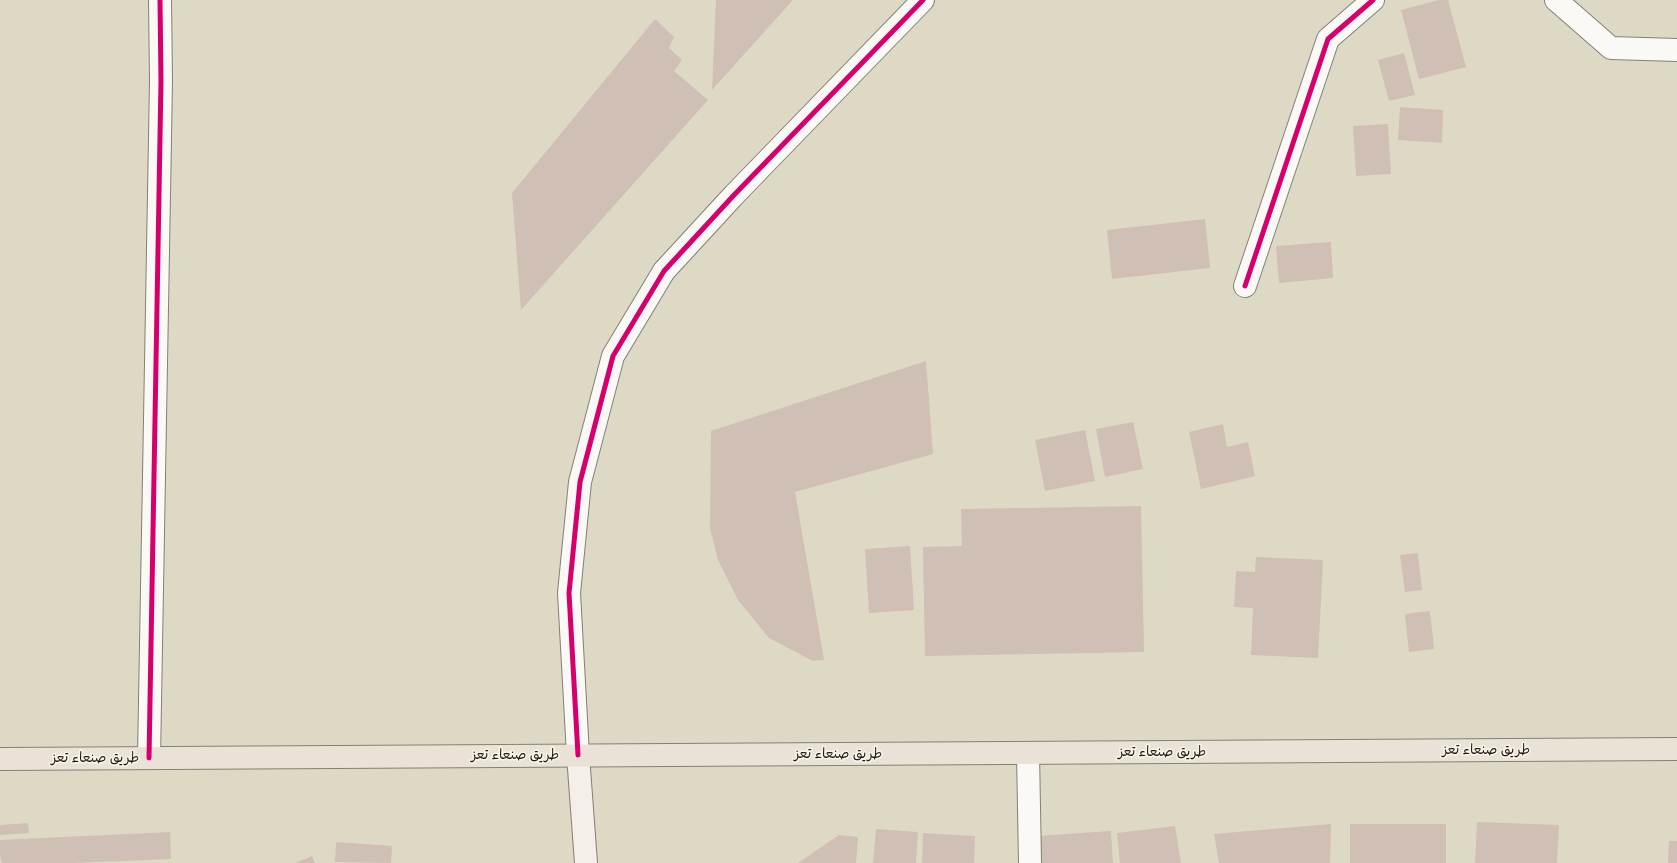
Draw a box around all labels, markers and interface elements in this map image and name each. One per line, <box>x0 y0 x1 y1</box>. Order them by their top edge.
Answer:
street label: طريق صنعاء تعز <box>1442 742 1530 758</box>
street label: طريق صنعاء تعز <box>1118 744 1206 760</box>
street label: طريق صنعاء تعز <box>794 746 882 762</box>
street label: طريق صنعاء تعز <box>471 747 559 763</box>
street label: طريق صنعاء تعز <box>51 750 139 766</box>

